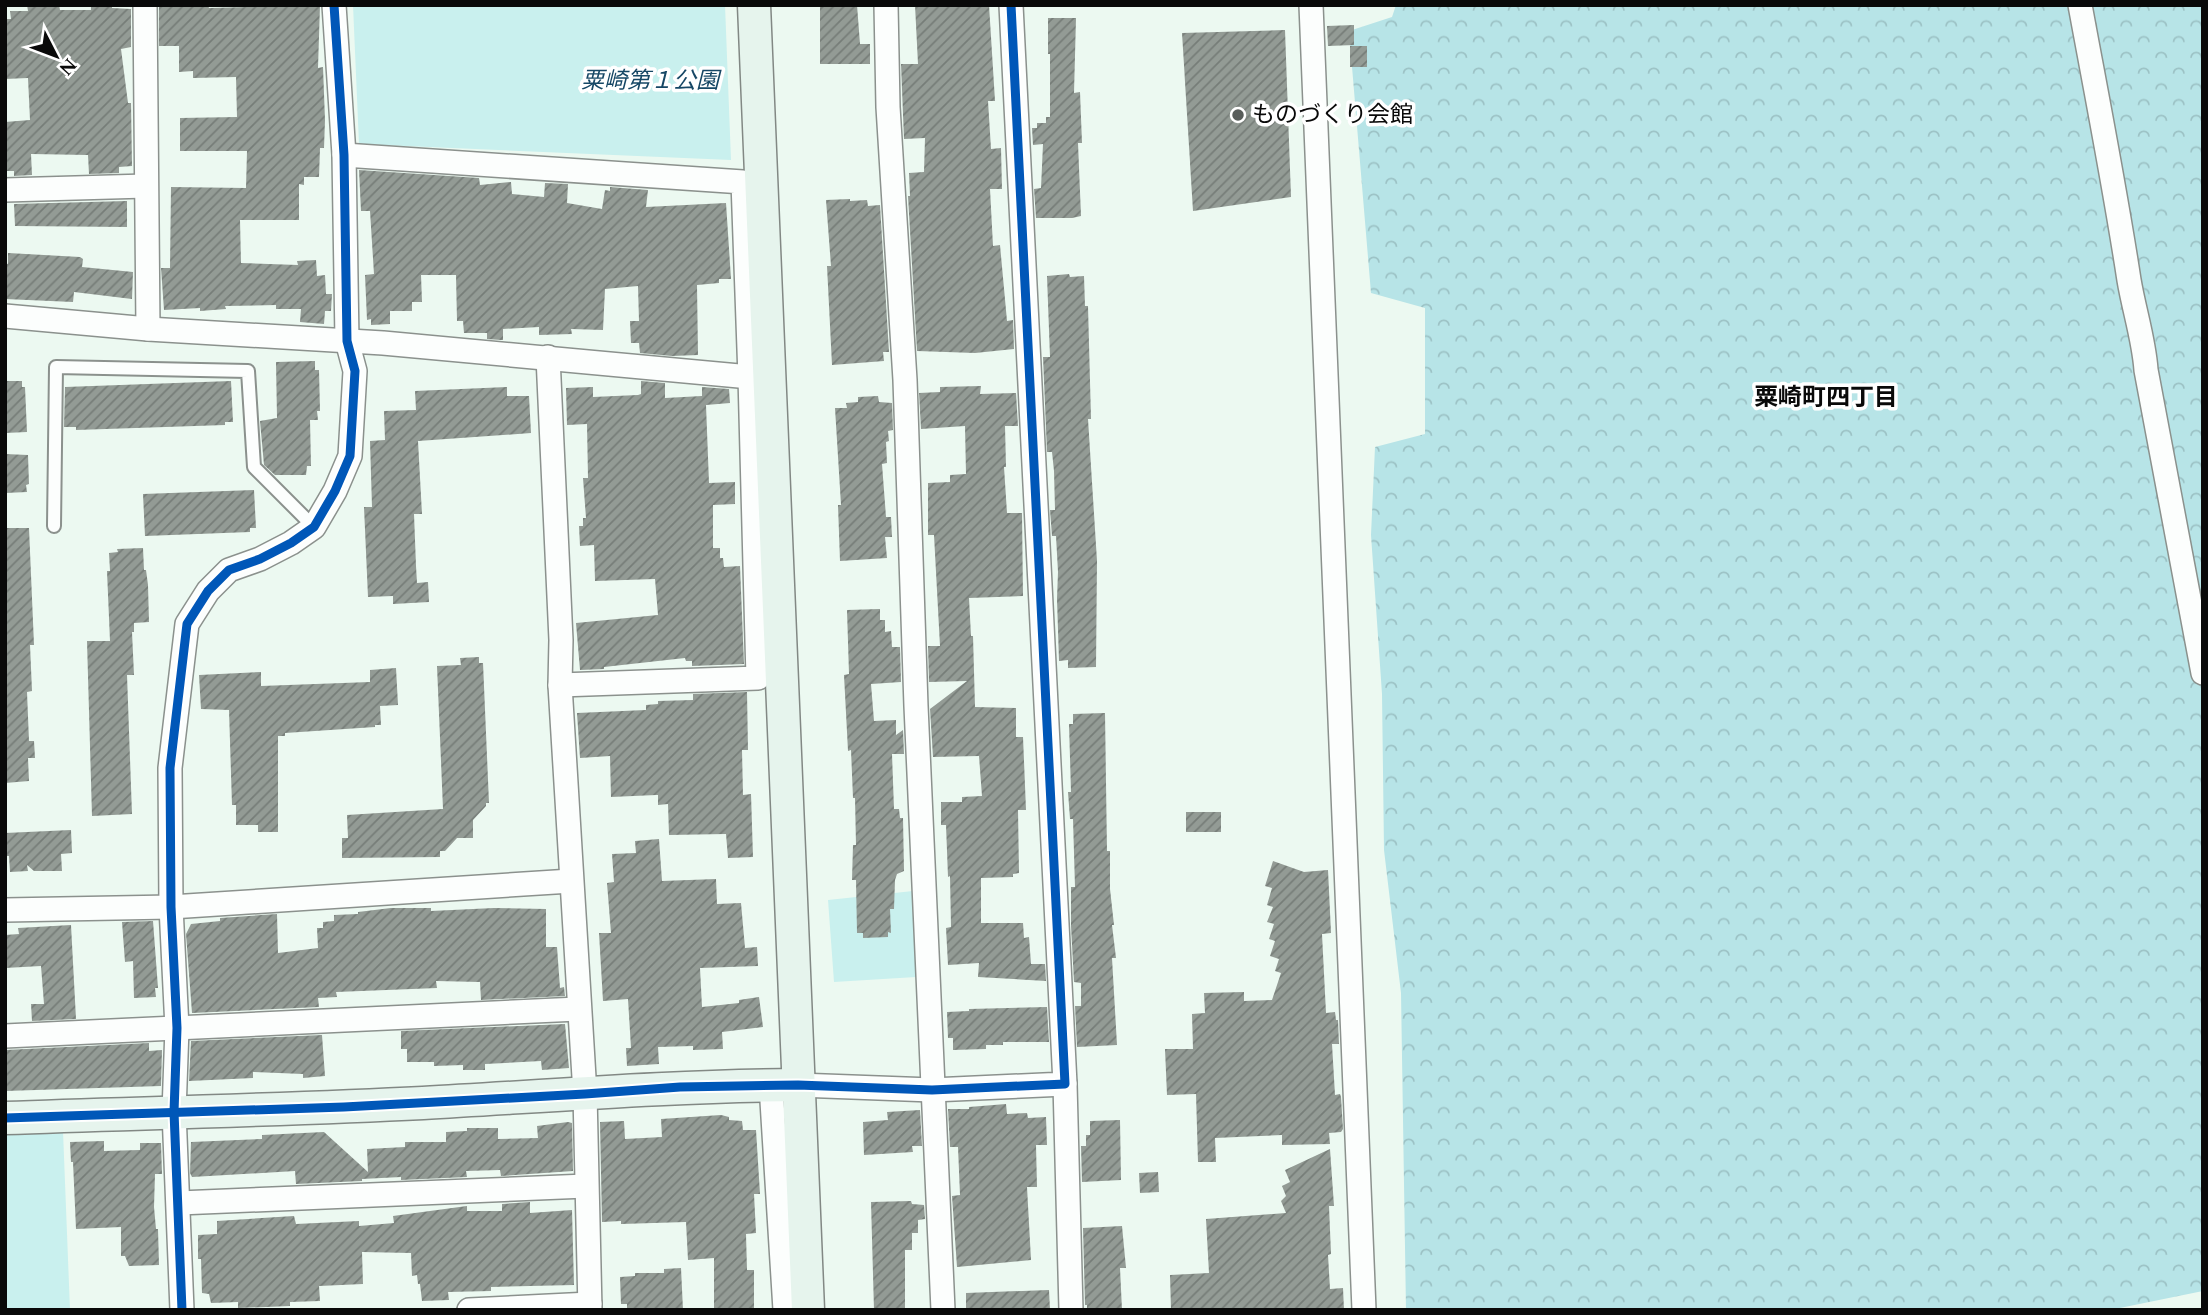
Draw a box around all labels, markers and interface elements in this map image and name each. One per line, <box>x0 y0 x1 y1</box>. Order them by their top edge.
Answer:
north arrow <box>21 21 91 91</box>
text: N <box>52 51 83 82</box>
park label: 粟崎第１公園 <box>581 64 722 99</box>
place label: ものづくり会館 <box>1252 98 1413 133</box>
marker: ものづくり会館 <box>1230 107 1246 123</box>
district label: 粟崎町四丁目 <box>1754 380 1898 416</box>

